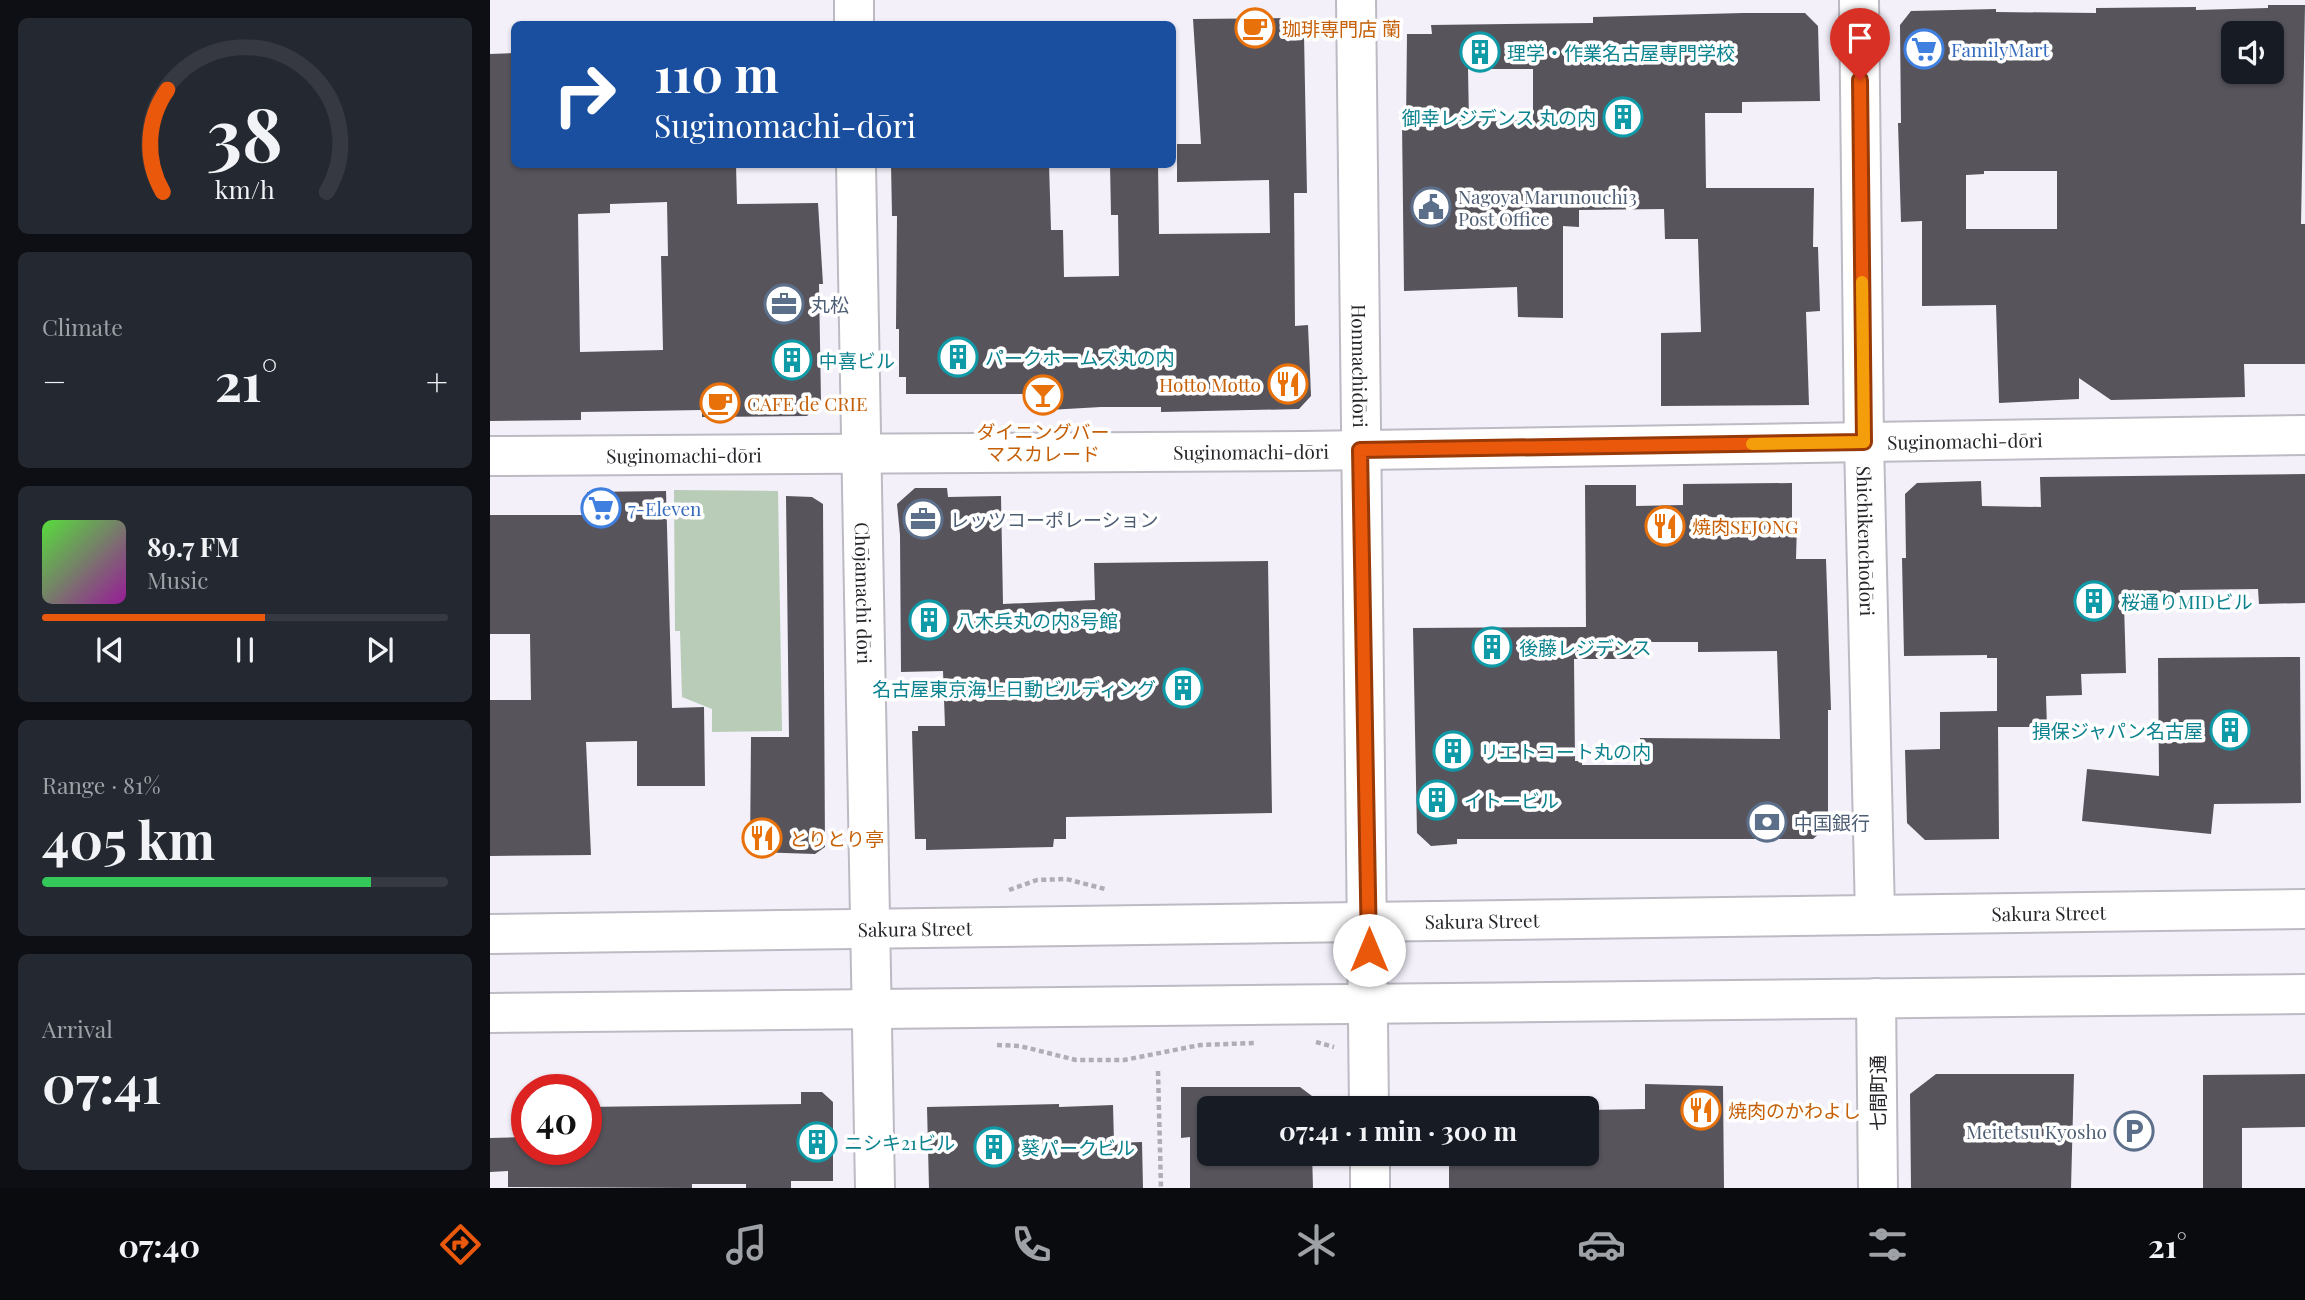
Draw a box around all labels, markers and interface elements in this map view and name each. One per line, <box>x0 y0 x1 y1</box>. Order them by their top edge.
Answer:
cafe icon: 珈琲専門店 蘭 <box>1234 7 1276 49</box>
pin <box>1830 8 1890 80</box>
place label: 珈琲専門店 蘭 <box>1282 15 1401 41</box>
icon: arrive <box>1841 19 1879 57</box>
map controls <box>2221 21 2284 84</box>
button: sound <box>2221 21 2284 84</box>
supermarket icon: FamilyMart <box>1903 28 1945 70</box>
building icon: 理学・作業名古屋専門学校 <box>1459 31 1501 73</box>
place label: FamilyMart <box>1951 36 2050 62</box>
place label: 理学・作業名古屋専門学校 <box>1507 39 1735 65</box>
text: 110 m <box>654 40 779 105</box>
icon: right <box>539 49 630 140</box>
text: 38 <box>207 83 283 180</box>
building icon: 御幸レジデンス 丸の内 <box>1602 96 1644 138</box>
text: Suginomachi-dōri <box>654 103 916 146</box>
place label: 御幸レジデンス 丸の内 <box>1402 104 1596 130</box>
text: km/h <box>215 172 275 205</box>
place label: Nagoya Marunouchi3 Post Office <box>1458 183 1637 231</box>
public building icon: Nagoya Marunouchi3 Post Office <box>1410 186 1452 228</box>
office icon: 丸松 <box>763 283 805 325</box>
place label: 丸松 <box>811 291 849 317</box>
street label: Honmachidōri <box>1347 304 1374 428</box>
text: Climate <box>42 311 123 342</box>
building icon: パークホームズ丸の内 <box>937 336 979 378</box>
building icon: 中喜ビル <box>771 339 813 381</box>
place label: パークホームズ丸の内 <box>985 344 1174 370</box>
text: 21° <box>215 346 278 415</box>
place label: 中喜ビル <box>819 347 895 373</box>
text: − <box>42 355 67 406</box>
text: + <box>426 355 448 406</box>
restaurant icon: Hotto Motto <box>1267 363 1309 405</box>
place label: Hotto Motto <box>1159 371 1261 397</box>
bar icon: ダイニングバー マスカレード <box>1022 374 1064 416</box>
cafe icon: CAFE de CRIE <box>699 382 741 424</box>
place label: CAFE de CRIE <box>747 390 868 416</box>
place label: ダイニングバー マスカレード <box>976 418 1110 466</box>
street label: Suginomachi-dōri <box>1887 426 2043 455</box>
street label: Suginomachi-dōri <box>1173 438 1330 465</box>
street label: Suginomachi-dōri <box>606 441 762 468</box>
street label: Shichikenchōdōri <box>1852 466 1881 617</box>
supermarket icon: 7-Eleven <box>580 487 622 529</box>
place label: 7-Eleven <box>628 495 702 521</box>
office icon: レッツコーポレーション <box>902 498 944 540</box>
restaurant icon: 焼肉SEJONG <box>1644 505 1686 547</box>
place label: レッツコーポレーション <box>950 506 1159 532</box>
place label: 焼肉SEJONG <box>1692 513 1798 539</box>
street label: Chōjamachi dōri <box>850 522 878 664</box>
text: 89.7 FM <box>147 529 239 564</box>
text: Music <box>147 564 208 595</box>
building icon: 桜通りMIDビル <box>2073 580 2115 622</box>
place label: 桜通りMIDビル <box>2121 588 2253 614</box>
building icon: 八木兵丸の内8号館 <box>908 599 950 641</box>
place label: 八木兵丸の内8号館 <box>956 607 1118 633</box>
building icon: 後藤レジデンス <box>1471 626 1513 668</box>
icon: previous <box>91 631 129 669</box>
icon: pause <box>226 631 264 669</box>
icon: next <box>361 631 399 669</box>
place label: 後藤レジデンス <box>1519 634 1652 660</box>
building icon: 名古屋東京海上日動ビルディング <box>1162 667 1204 709</box>
place label: 名古屋東京海上日動ビルディング <box>872 675 1156 701</box>
building icon: 損保ジャパン名古屋 <box>2209 709 2251 751</box>
place label: 損保ジャパン名古屋 <box>2032 717 2203 743</box>
building icon: リエトコート丸の内 <box>1432 730 1474 772</box>
place label: リエトコート丸の内 <box>1480 738 1651 764</box>
text: Range · 81% <box>42 769 160 800</box>
building icon: イトービル <box>1416 779 1458 821</box>
place label: イトービル <box>1464 787 1559 813</box>
bank icon: 中国銀行 <box>1746 801 1788 843</box>
text: 405 km <box>42 804 215 873</box>
place label: 中国銀行 <box>1794 809 1870 835</box>
restaurant icon: とりとり亭 <box>741 817 783 859</box>
place label: とりとり亭 <box>789 825 884 851</box>
street label: Sakura Street <box>1991 899 2107 926</box>
street label: Sakura Street <box>1424 907 1540 934</box>
position arrow <box>1332 913 1406 987</box>
street label: Sakura Street <box>857 914 973 942</box>
text: Arrival <box>42 1013 113 1044</box>
text: 07:41 <box>42 1048 162 1117</box>
street label: 七間町通 <box>1864 1055 1890 1131</box>
speed limit sign: 40 <box>511 1074 602 1165</box>
restaurant icon: 焼肉のかわよし <box>1680 1089 1722 1131</box>
place label: 焼肉のかわよし <box>1728 1097 1861 1123</box>
parking icon: Meitetsu Kyosho <box>2113 1110 2155 1152</box>
text: 07:41 · 1 min · 300 m <box>1279 1113 1517 1148</box>
place label: Meitetsu Kyosho <box>1966 1118 2107 1144</box>
building icon: ニシキ21ビル <box>796 1121 838 1163</box>
building icon: 葵パークビル <box>973 1126 1015 1168</box>
place label: ニシキ21ビル <box>844 1129 955 1155</box>
place label: 葵パークビル <box>1021 1134 1135 1160</box>
icon: directions <box>436 1220 485 1269</box>
icon: music <box>722 1220 771 1269</box>
icon: phone <box>1007 1220 1056 1269</box>
icon: climate <box>1292 1220 1341 1269</box>
icon: car <box>1577 1220 1626 1269</box>
icon: filters <box>1863 1220 1912 1269</box>
text: 07:40 <box>118 1223 200 1266</box>
text: 21° <box>2148 1223 2187 1266</box>

